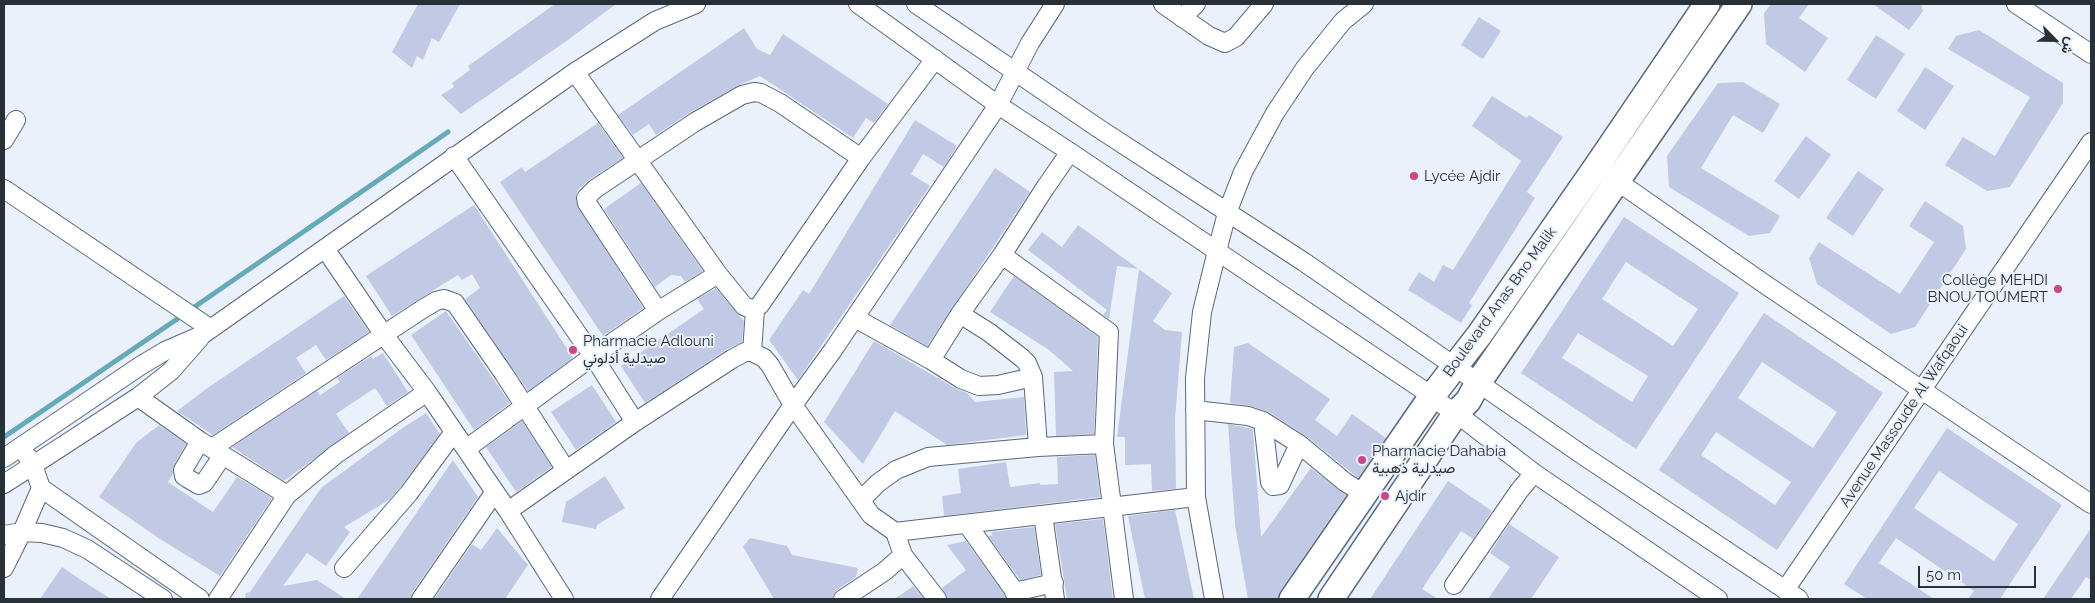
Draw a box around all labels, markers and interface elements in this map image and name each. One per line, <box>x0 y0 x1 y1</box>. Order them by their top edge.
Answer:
north arrow <box>2030 15 2080 65</box>
text: ش <box>2058 35 2079 57</box>
place label: Lycée Ajdir <box>1424 167 1500 185</box>
marker: Lycée Ajdir <box>1408 170 1420 182</box>
street label: Boulevard Anas Bno Malik <box>1440 224 1560 380</box>
place label: Collège MEHDI BNOU TOUMERT <box>1928 271 2048 306</box>
marker: Collège MEHDI BNOU TOUMERT <box>2052 283 2064 295</box>
street label: Avenue Massoude Al Wafqaoui <box>1836 321 1972 511</box>
place label: Pharmacie Adlouni صيدلية أدلوني <box>583 332 714 367</box>
marker: Pharmacie Adlouni صيدلية أدلوني <box>567 344 579 356</box>
place label: Pharmacie Dahabia صيدلية ذهبية <box>1372 442 1506 477</box>
marker: Pharmacie Dahabia صيدلية ذهبية <box>1356 454 1368 466</box>
place label: Ajdir <box>1395 487 1426 505</box>
marker: Ajdir <box>1379 490 1391 502</box>
scale bar <box>1920 556 2038 588</box>
text: 50 m <box>1926 566 1961 584</box>

